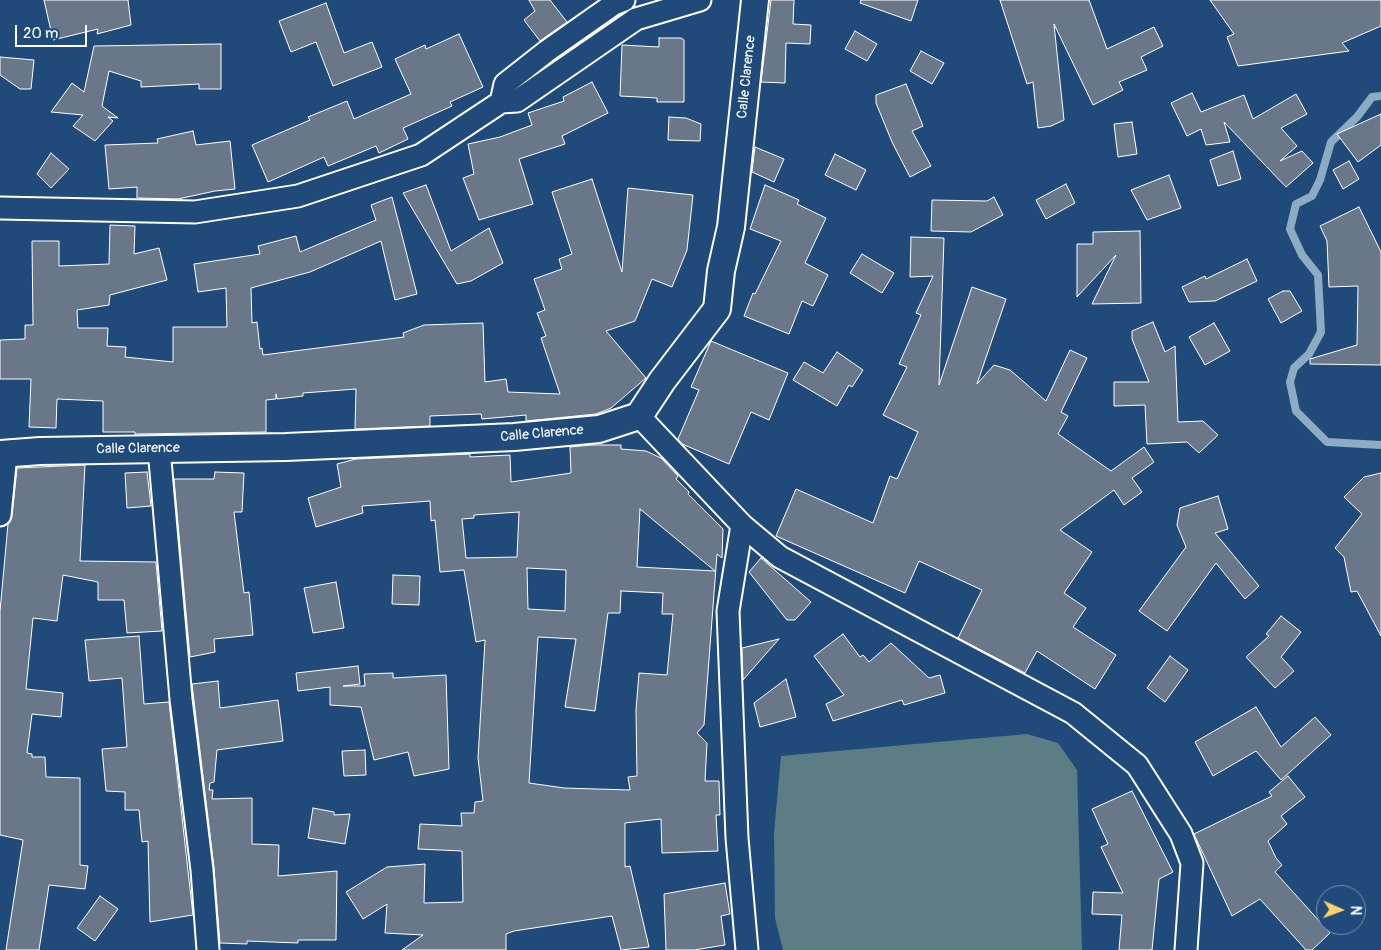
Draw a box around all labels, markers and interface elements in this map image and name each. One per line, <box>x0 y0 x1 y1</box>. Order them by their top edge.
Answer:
scale bar <box>18 15 90 47</box>
text: 20 m <box>23 24 58 43</box>
street label: Calle Clarence <box>734 35 760 119</box>
street label: Calle Clarence <box>500 422 584 446</box>
street label: Calle Clarence <box>96 440 180 458</box>
north arrow <box>1316 885 1366 935</box>
text: N <box>1347 905 1364 916</box>

